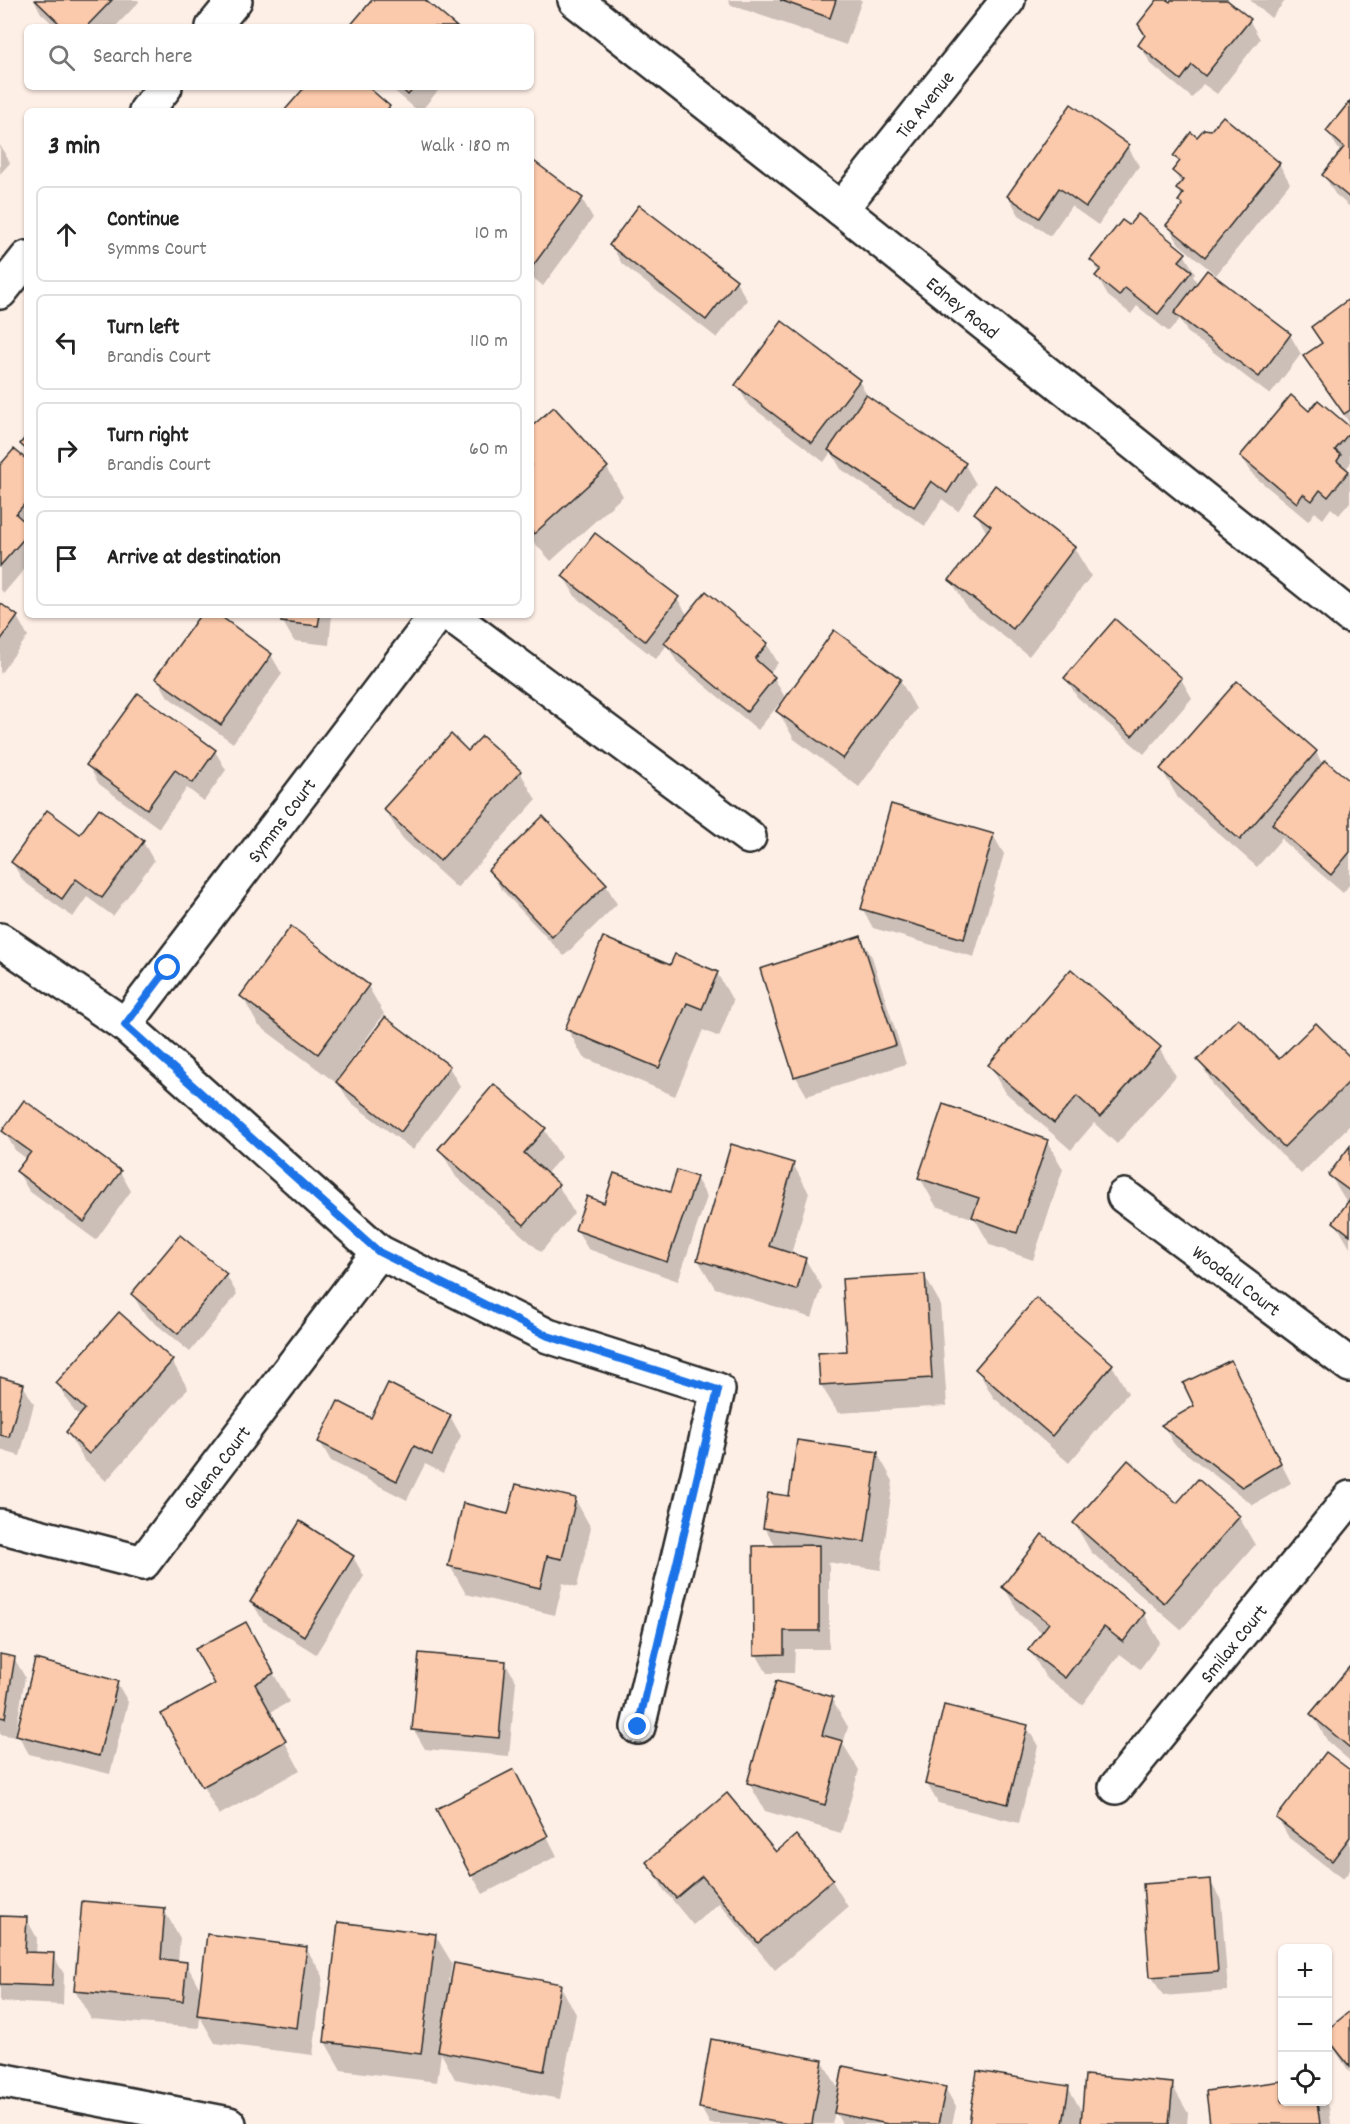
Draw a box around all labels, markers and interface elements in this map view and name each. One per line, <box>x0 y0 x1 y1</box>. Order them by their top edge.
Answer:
search box <box>24 24 534 90</box>
icon: search <box>45 41 78 74</box>
text: Search here <box>93 42 192 73</box>
street label: Tia Avenue <box>890 66 963 146</box>
text: 3 min <box>48 129 100 166</box>
text: Walk · 180 m <box>421 133 510 161</box>
text: Continue <box>107 205 179 236</box>
icon: ahead <box>50 218 83 251</box>
text: 10 m <box>474 220 508 248</box>
text: Symms Court <box>107 236 207 264</box>
street label: Edney Road <box>919 271 1004 347</box>
text: Turn left <box>107 313 179 344</box>
icon: left <box>50 326 83 359</box>
text: 110 m <box>470 328 508 356</box>
text: Brandis Court <box>107 344 211 372</box>
text: Turn right <box>107 421 189 452</box>
icon: right <box>50 434 83 467</box>
text: 60 m <box>469 436 508 464</box>
text: Brandis Court <box>107 452 211 480</box>
icon: arrive <box>50 542 83 575</box>
text: Arrive at destination <box>107 543 281 574</box>
street label: Symms Court <box>242 774 325 870</box>
route start <box>154 954 180 980</box>
street label: Woodall Court <box>1185 1240 1285 1325</box>
street label: Galena Court <box>178 1421 259 1517</box>
street label: Smilax Court <box>1195 1599 1276 1690</box>
route end <box>624 1713 650 1739</box>
map controls <box>1278 1944 1332 2106</box>
button: + <box>1278 1944 1332 1998</box>
button: − <box>1278 1998 1332 2052</box>
button: locate <box>1278 2052 1332 2106</box>

